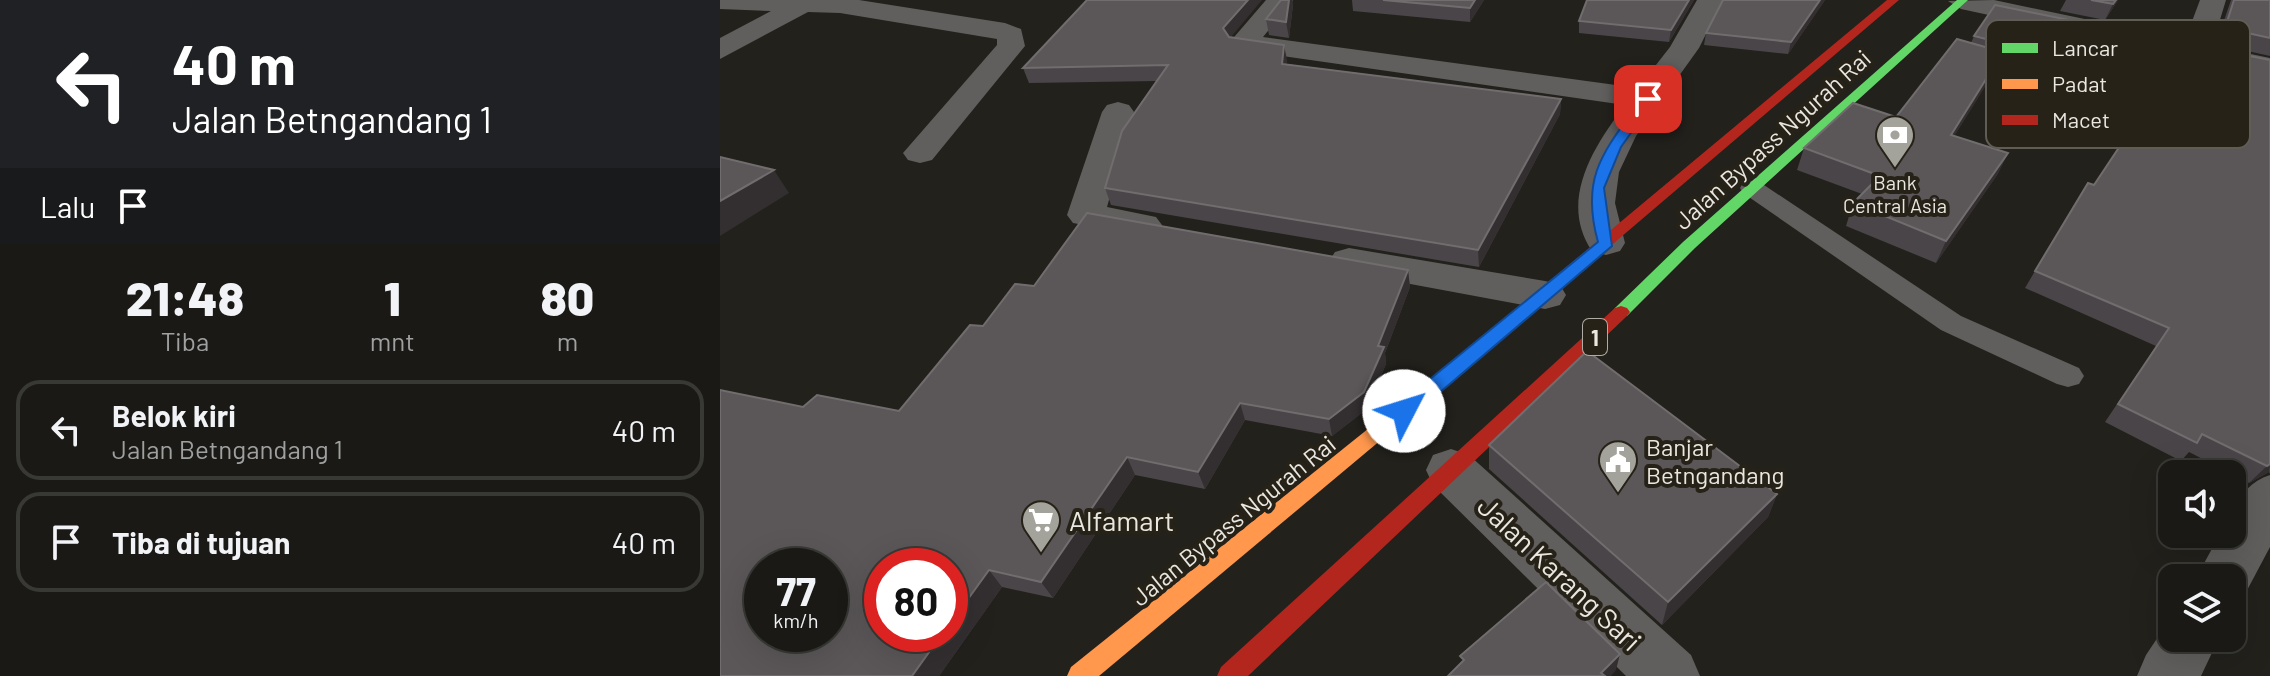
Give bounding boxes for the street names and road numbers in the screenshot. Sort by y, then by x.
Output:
street label: Jalan Bypass Ngurah Rai [1668,43,1876,235]
road number: 1 [1583,319,1607,355]
street label: Jalan Bypass Ngurah Rai [1125,429,1341,611]
street label: Jalan Karang Sari [1471,488,1649,658]

